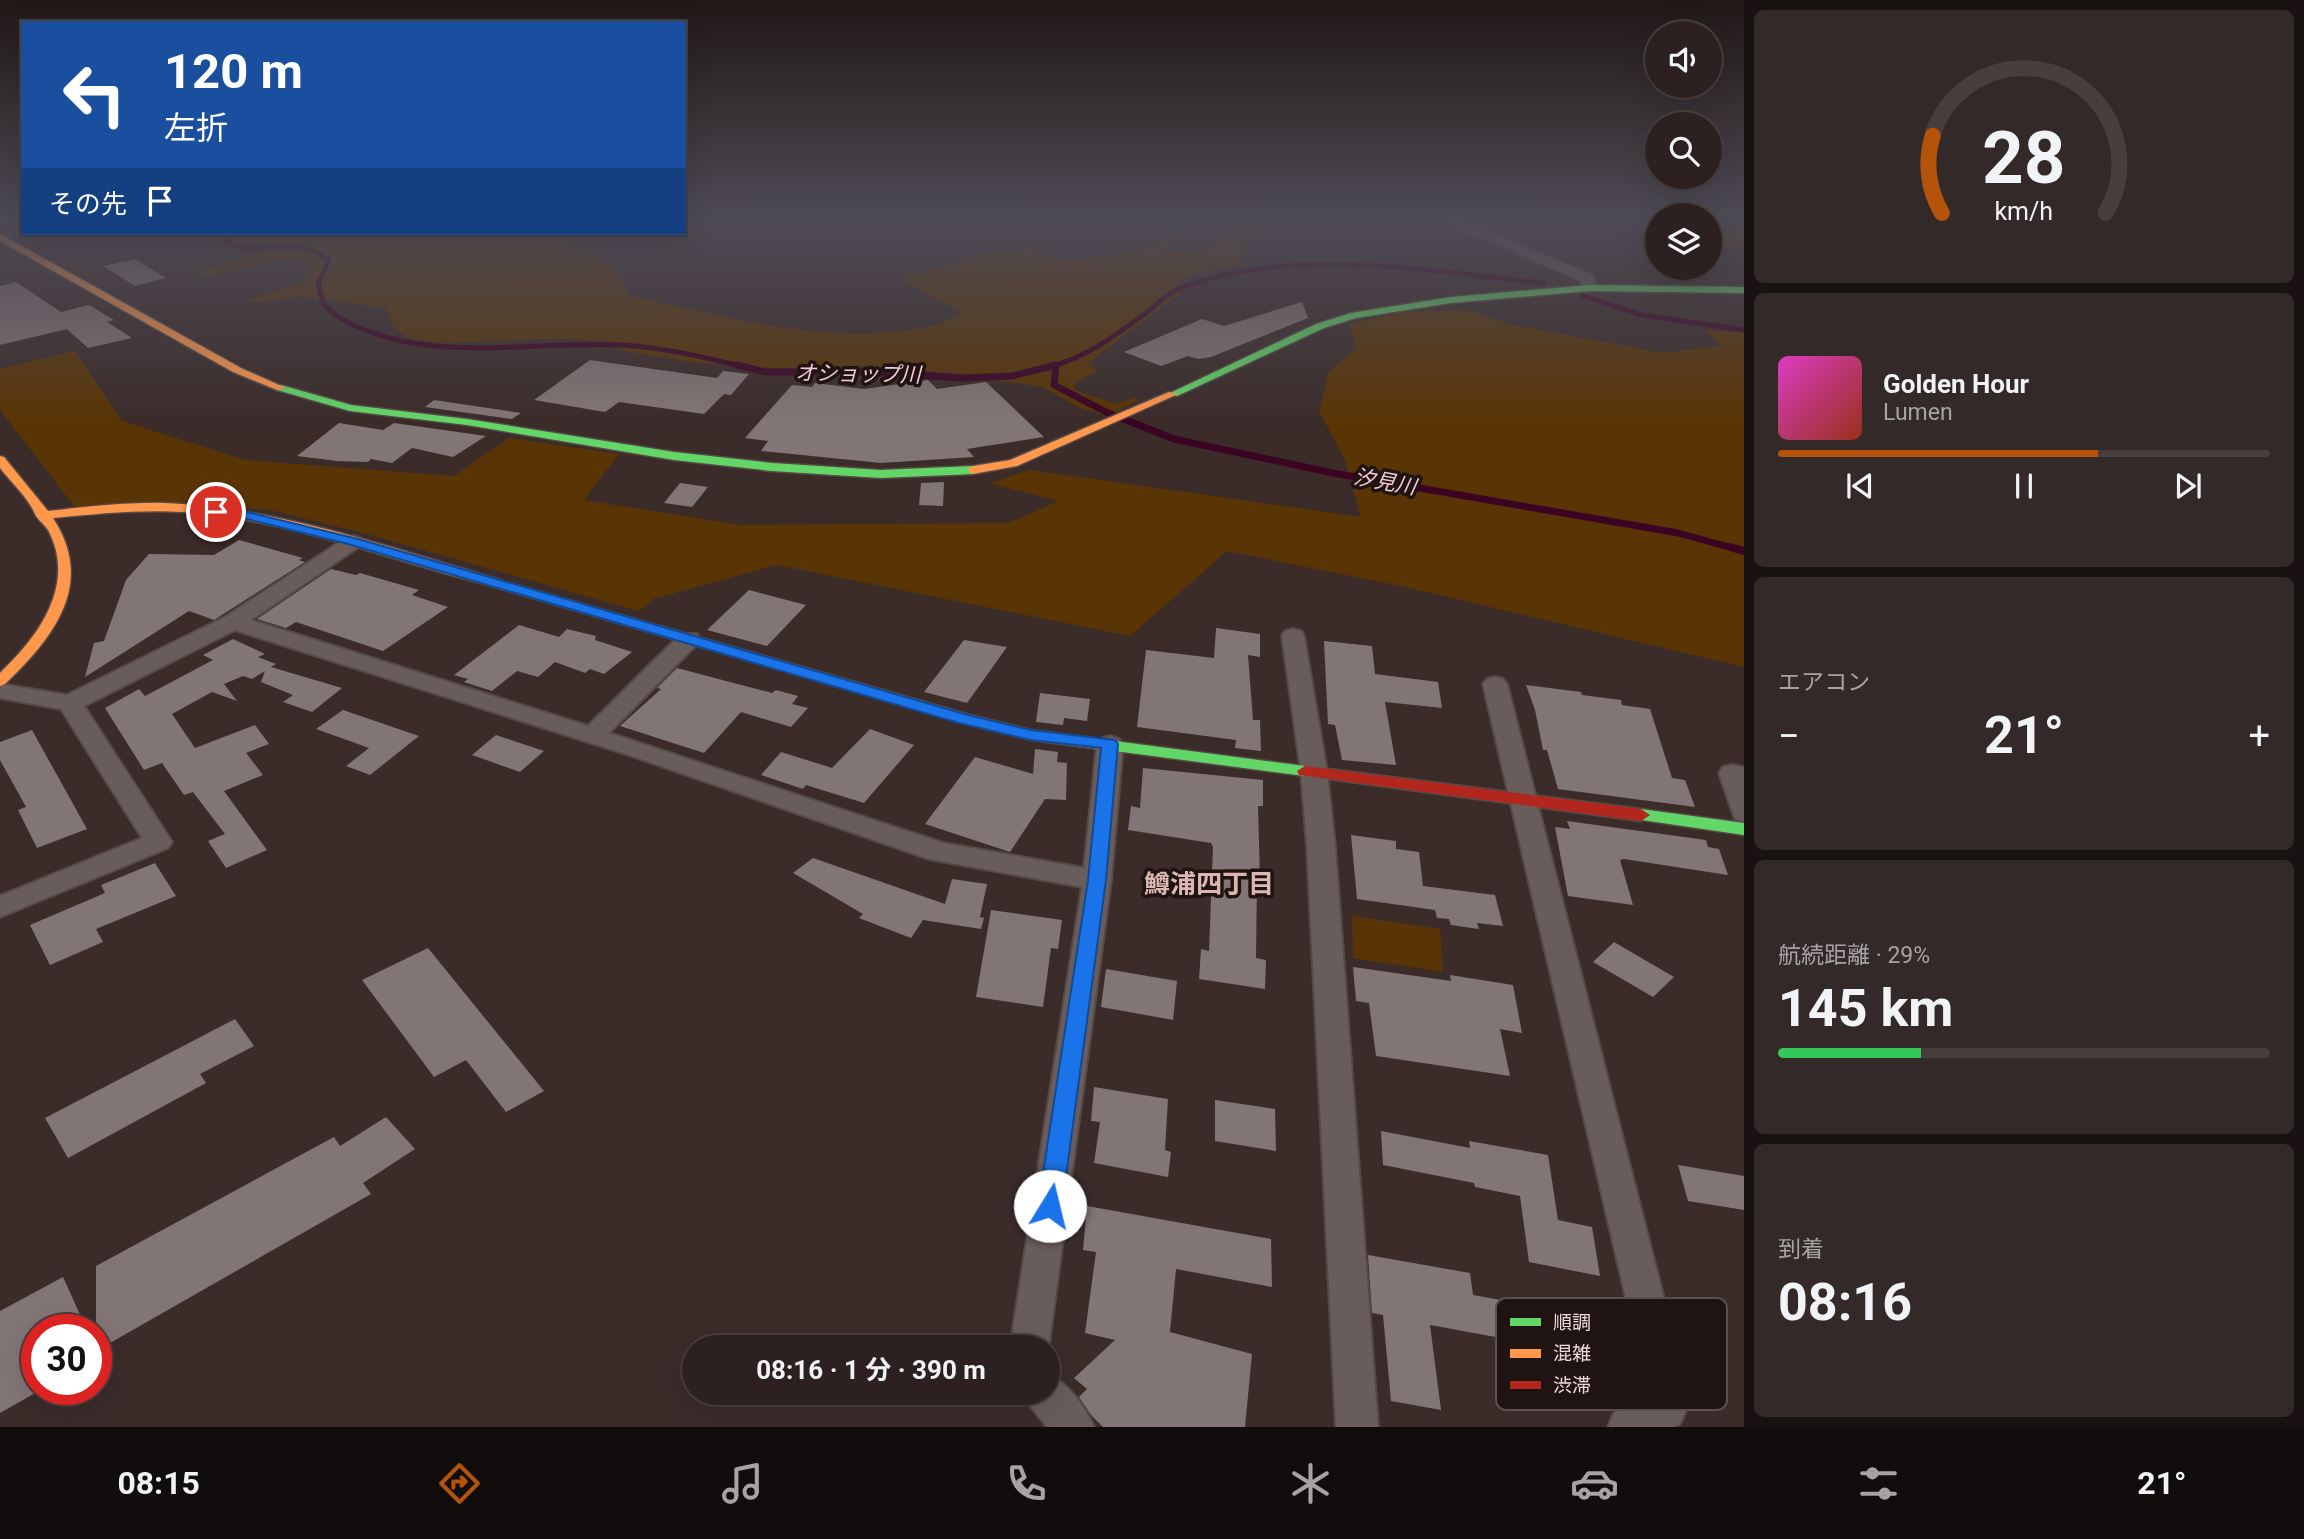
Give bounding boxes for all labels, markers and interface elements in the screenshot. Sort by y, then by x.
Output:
map controls [1645,21,1722,280]
button: sound [1645,21,1722,98]
text: 120 m [164,43,303,100]
icon: left [49,49,140,140]
text: 左折 [164,109,228,147]
button: search [1645,112,1722,189]
text: 28 [1982,115,2066,201]
icon: arrive [141,182,179,220]
text: その先 [49,189,127,219]
text: km/h [1995,197,2053,226]
button: layers [1645,203,1722,280]
water label: オショップ川 [795,361,923,387]
text: Golden Hour [1883,369,2029,399]
text: Lumen [1883,399,1953,426]
water label: 汐見川 [1352,465,1420,500]
icon: previous [1841,467,1879,505]
icon: pause [2005,467,2043,505]
icon: next [2169,467,2207,505]
pin [186,482,246,542]
icon: arrive [197,493,235,531]
text: エアコン [1778,669,1870,696]
text: 21° [1984,705,2064,766]
text: − [1778,714,1800,758]
text: + [2248,714,2270,758]
district label: 鱒浦四丁目 [1144,869,1274,899]
text: 航続距離 · 29% [1778,942,1930,969]
text: 145 km [1778,978,1953,1039]
position arrow [1013,1169,1087,1243]
text: 到着 [1778,1236,1824,1263]
text: 08:16 [1778,1272,1912,1333]
legend [1496,1298,1727,1410]
text: 順調 [1553,1311,1591,1334]
speed limit sign: 30 [21,1314,112,1405]
text: 混雑 [1553,1342,1591,1365]
text: 08:16 · 1 分 · 390 m [756,1355,986,1385]
text: 渋滞 [1553,1374,1591,1397]
icon: directions [435,1459,484,1508]
icon: music [718,1459,767,1508]
icon: phone [1002,1459,1051,1508]
icon: climate [1286,1459,1335,1508]
icon: car [1570,1459,1619,1508]
icon: filters [1854,1459,1903,1508]
text: 08:15 [117,1464,200,1502]
text: 21° [2137,1464,2187,1502]

